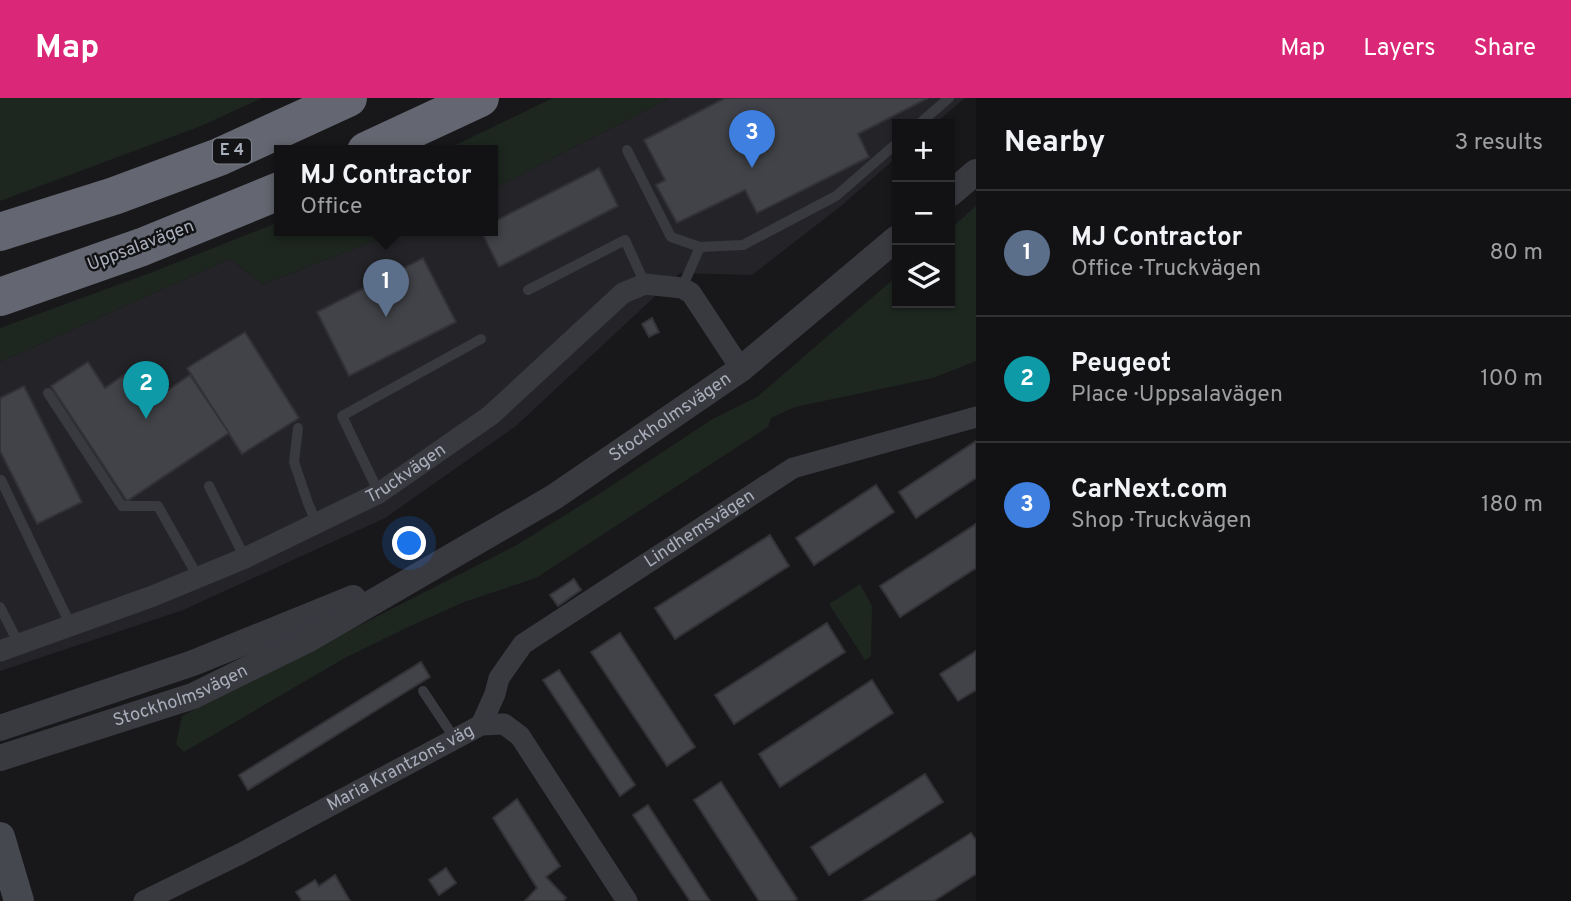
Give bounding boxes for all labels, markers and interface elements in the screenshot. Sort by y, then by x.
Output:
text: Map [35,28,99,70]
text: Map [1280,34,1325,64]
text: Layers [1363,34,1435,64]
text: Share [1473,34,1536,64]
pin: 3 [729,110,775,168]
map controls [892,119,955,308]
button: + [892,119,955,182]
text: Nearby [1004,125,1105,162]
text: 3 results [1454,129,1543,158]
road number: E 4 [213,138,251,164]
popup [274,145,498,236]
text: MJ Contractor [300,160,472,193]
button: − [892,182,955,245]
text: Office [300,193,363,222]
street label: Uppsalavägen [84,215,198,277]
text: MJ Contractor [1071,222,1242,255]
text: 1 [1022,239,1032,268]
text: 80 m [1490,239,1543,268]
button: layers [892,245,955,308]
text: Office · Truckvägen [1071,255,1261,284]
pin: 1 [363,259,409,317]
text: Peugeot [1071,348,1171,381]
pin: 2 [123,361,169,419]
text: 2 [1020,365,1034,394]
text: 100 m [1480,365,1543,394]
street label: Stockholmsvägen [605,368,736,467]
text: Place · Uppsalavägen [1071,381,1283,410]
street label: Truckvägen [362,438,451,509]
text: CarNext.com [1071,474,1228,507]
street label: Lindhemsvägen [640,484,759,573]
text: 3 [1020,491,1034,520]
text: 180 m [1481,491,1543,520]
text: Shop · Truckvägen [1071,507,1252,536]
your location [392,526,426,560]
street label: Stockholmsvägen [110,659,252,732]
street label: Maria Krantzons väg [323,719,478,817]

